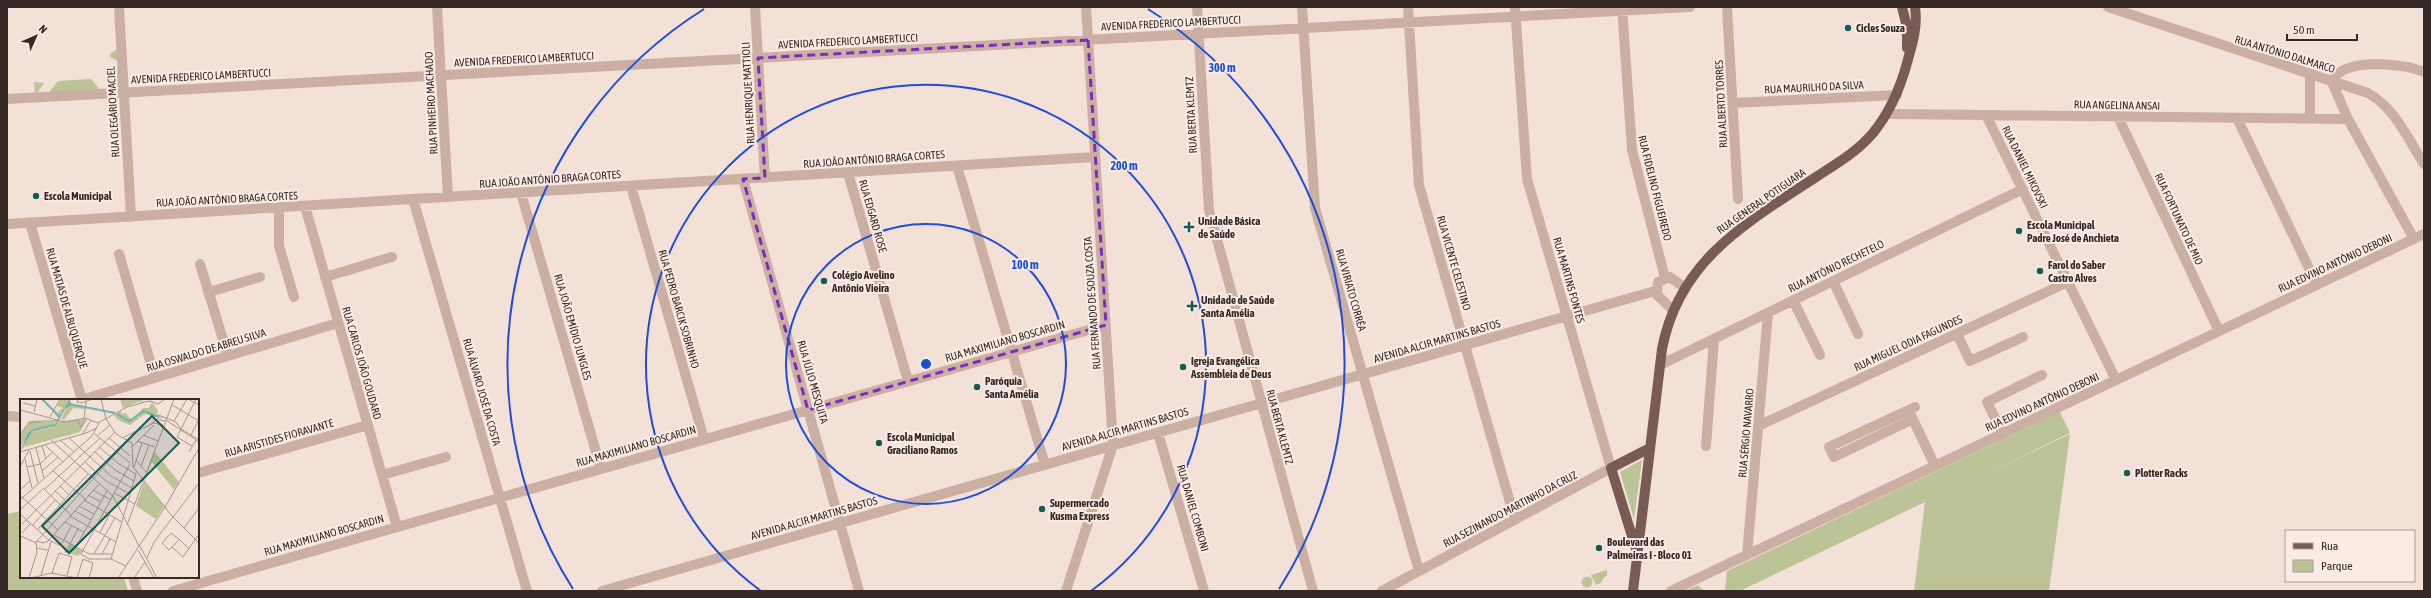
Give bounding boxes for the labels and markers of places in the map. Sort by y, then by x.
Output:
place label: Cicles Souza [1856,22,1905,34]
marker: Cicles Souza [1843,23,1853,33]
place label: Escola Municipal [44,190,113,202]
marker: Escola Municipal [31,191,41,201]
place label: Unidade Básica de Saúde [1198,215,1260,240]
place label: Escola Municipal Padre José de Anchieta [2027,219,2119,244]
marker: Unidade Básica de Saúde [1183,221,1195,233]
marker: Escola Municipal Padre José de Anchieta [2014,226,2024,236]
place label: Farol do Saber Castro Alves [2048,259,2106,284]
marker: Farol do Saber Castro Alves [2035,266,2045,276]
place label: Colégio Avelino Antônio Vieira [831,269,895,294]
marker: Colégio Avelino Antônio Vieira [819,276,829,286]
place label: Unidade de Saúde Santa Amélia [1201,294,1274,319]
marker: Unidade de Saúde Santa Amélia [1186,300,1198,312]
place label: Igreja Evangélica Assembleia de Deus [1190,355,1271,380]
centre of rings [919,357,933,371]
marker: Igreja Evangélica Assembleia de Deus [1178,362,1188,372]
place label: Paróquia Santa Amélia [985,375,1039,400]
marker: Paróquia Santa Amélia [972,382,982,392]
place label: Escola Municipal Graciliano Ramos [887,431,958,456]
marker: Escola Municipal Graciliano Ramos [874,438,884,448]
place label: Plotter Racks [2135,467,2188,479]
marker: Plotter Racks [2122,468,2132,478]
place label: Supermercado Kusma Express [1050,497,1109,522]
marker: Supermercado Kusma Express [1037,504,1047,514]
place label: Boulevard das Palmeiras I - Bloco 01 [1607,536,1692,561]
marker: Boulevard das Palmeiras I - Bloco 01 [1594,543,1604,553]

